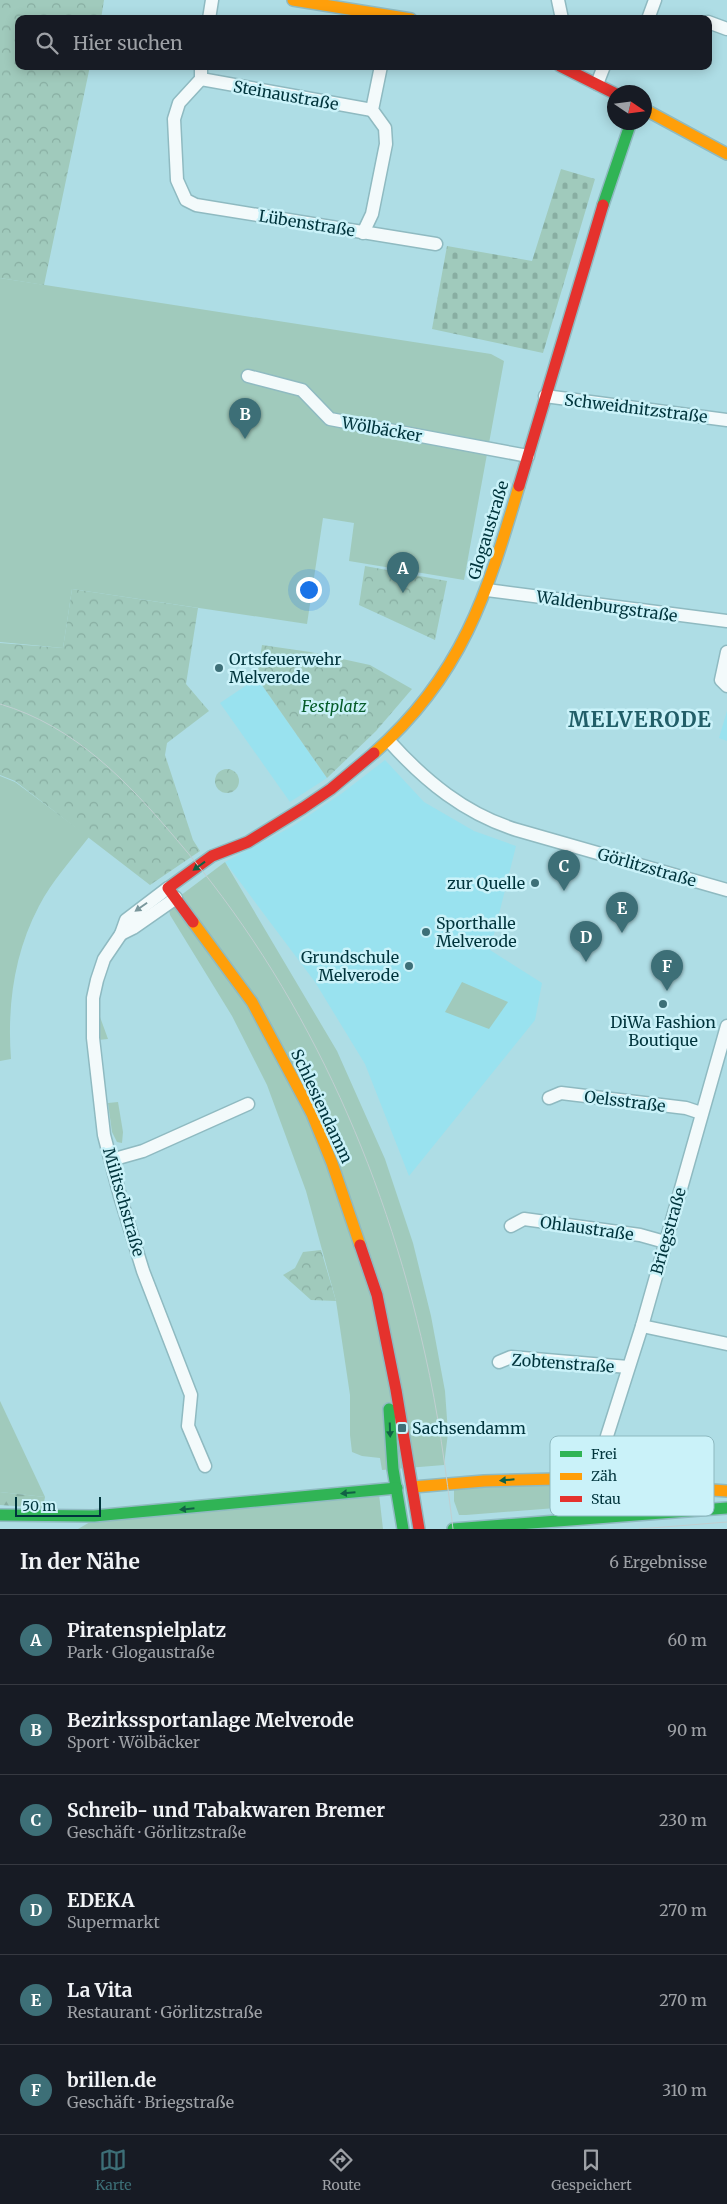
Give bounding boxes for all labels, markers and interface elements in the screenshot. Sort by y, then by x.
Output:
search box [15,15,712,70]
icon: search [33,29,61,57]
text: Hier suchen [73,31,183,55]
street label: Steinaustraße [232,76,340,114]
north arrow [607,85,652,130]
street label: Lübenstraße [257,206,357,240]
street label: Schweidnitzstraße [563,389,709,427]
pin: B [229,398,261,439]
street label: Wölbäcker [339,412,424,446]
street label: Glogaustraße [463,478,513,582]
pin: A [387,552,419,593]
your location [296,577,322,603]
street label: Waldenburgstraße [534,586,679,626]
place label: Ortsfeuerwehr Melverode [229,649,341,687]
marker: Ortsfeuerwehr Melverode [213,662,225,674]
park label: Festplatz [300,696,367,716]
district label: MELVERODE [568,706,712,733]
street label: Görlitzstraße [595,843,699,891]
pin: C [548,850,580,891]
one-way arrow [192,861,205,871]
place label: zur Quelle [447,873,525,893]
marker: zur Quelle [529,877,541,889]
pin: E [606,892,638,933]
one-way arrow [134,902,147,912]
place label: Sporthalle Melverode [436,913,517,951]
pin: D [570,921,602,962]
marker: Sporthalle Melverode [420,926,432,938]
place label: Grundschule Melverode [301,947,399,985]
pin: F [651,950,683,991]
marker: Grundschule Melverode [403,960,415,972]
marker: DiWa Fashion Boutique [657,998,669,1010]
place label: DiWa Fashion Boutique [610,1012,716,1050]
street label: Schlesiendamm [287,1046,357,1166]
street label: Oelsstraße [583,1086,667,1116]
street label: Militschstraße [99,1145,149,1259]
street label: Briegstraße [646,1185,690,1277]
street label: Ohlaustraße [539,1212,635,1244]
street label: Zobtenstraße [511,1349,615,1377]
place label: Sachsendamm [412,1418,526,1438]
one-way arrow [386,1422,394,1438]
marker: Sachsendamm [396,1422,408,1434]
legend [550,1436,714,1516]
text: Frei [591,1445,617,1463]
text: Zäh [591,1467,617,1485]
one-way arrow [498,1476,514,1484]
one-way arrow [340,1489,356,1497]
text: Stau [591,1490,621,1508]
scale bar [15,1494,101,1517]
text: 50 m [22,1497,56,1515]
one-way arrow [178,1505,194,1513]
text: In der Nähe [20,1548,140,1575]
text: 6 Ergebnisse [609,1552,707,1572]
text: Piratenspielplatz [67,1618,226,1642]
text: A [30,1630,42,1650]
text: 60 m [667,1630,707,1650]
text: Park · Glogaustraße [67,1642,215,1662]
text: Bezirkssportanlage Melverode [67,1708,354,1732]
text: B [30,1720,42,1740]
text: 90 m [667,1720,707,1740]
text: Sport · Wölbäcker [67,1732,200,1752]
text: Schreib- und Tabakwaren Bremer [67,1798,385,1822]
text: C [31,1810,41,1830]
text: 230 m [659,1810,707,1830]
text: Geschäft · Görlitzstraße [67,1822,246,1842]
text: EDEKA [67,1888,134,1912]
text: D [30,1900,42,1920]
text: 270 m [659,1900,707,1920]
text: Supermarkt [67,1912,160,1932]
text: La Vita [67,1978,132,2002]
text: E [31,1990,41,2010]
text: 270 m [659,1990,707,2010]
text: Restaurant · Görlitzstraße [67,2002,262,2022]
text: brillen.de [67,2068,156,2092]
text: F [31,2080,41,2100]
text: 310 m [662,2080,707,2100]
text: Geschäft · Briegstraße [67,2092,234,2112]
tab: Karte [95,2146,132,2194]
tab: Route [322,2146,361,2194]
tab: Gespeichert [551,2146,632,2194]

